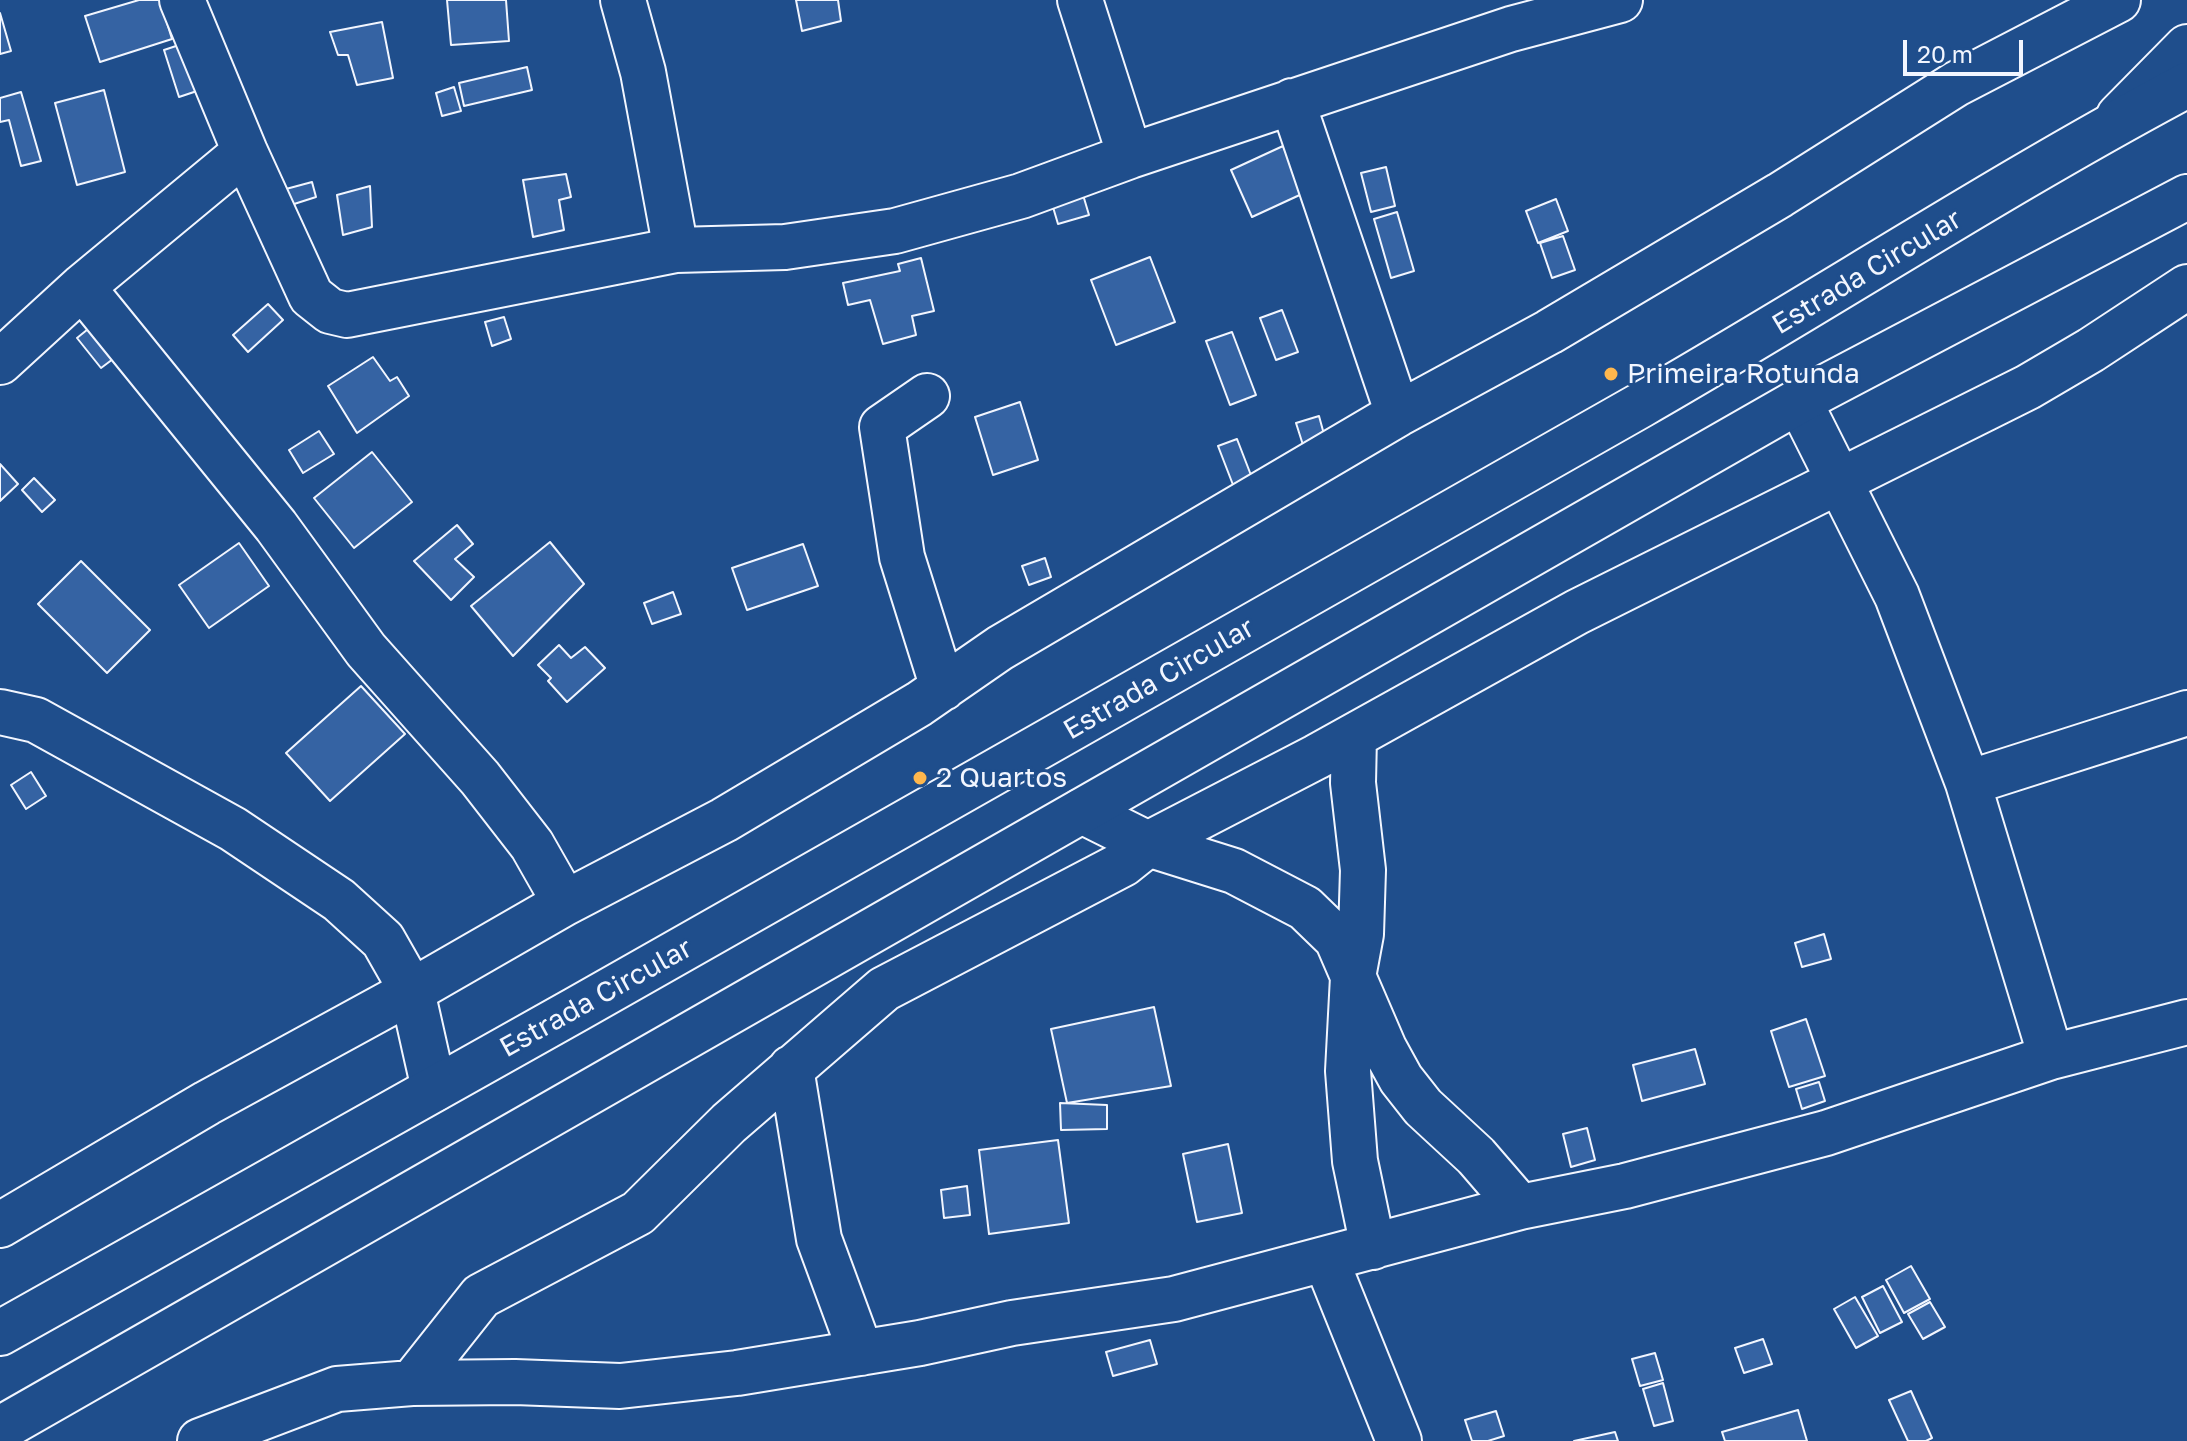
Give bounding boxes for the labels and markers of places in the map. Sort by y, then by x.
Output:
place label: Primeira Rotunda [1627,357,1860,391]
marker: Primeira Rotunda [1602,365,1620,383]
place label: 2 Quartos [936,761,1067,795]
marker: 2 Quartos [911,769,929,787]

